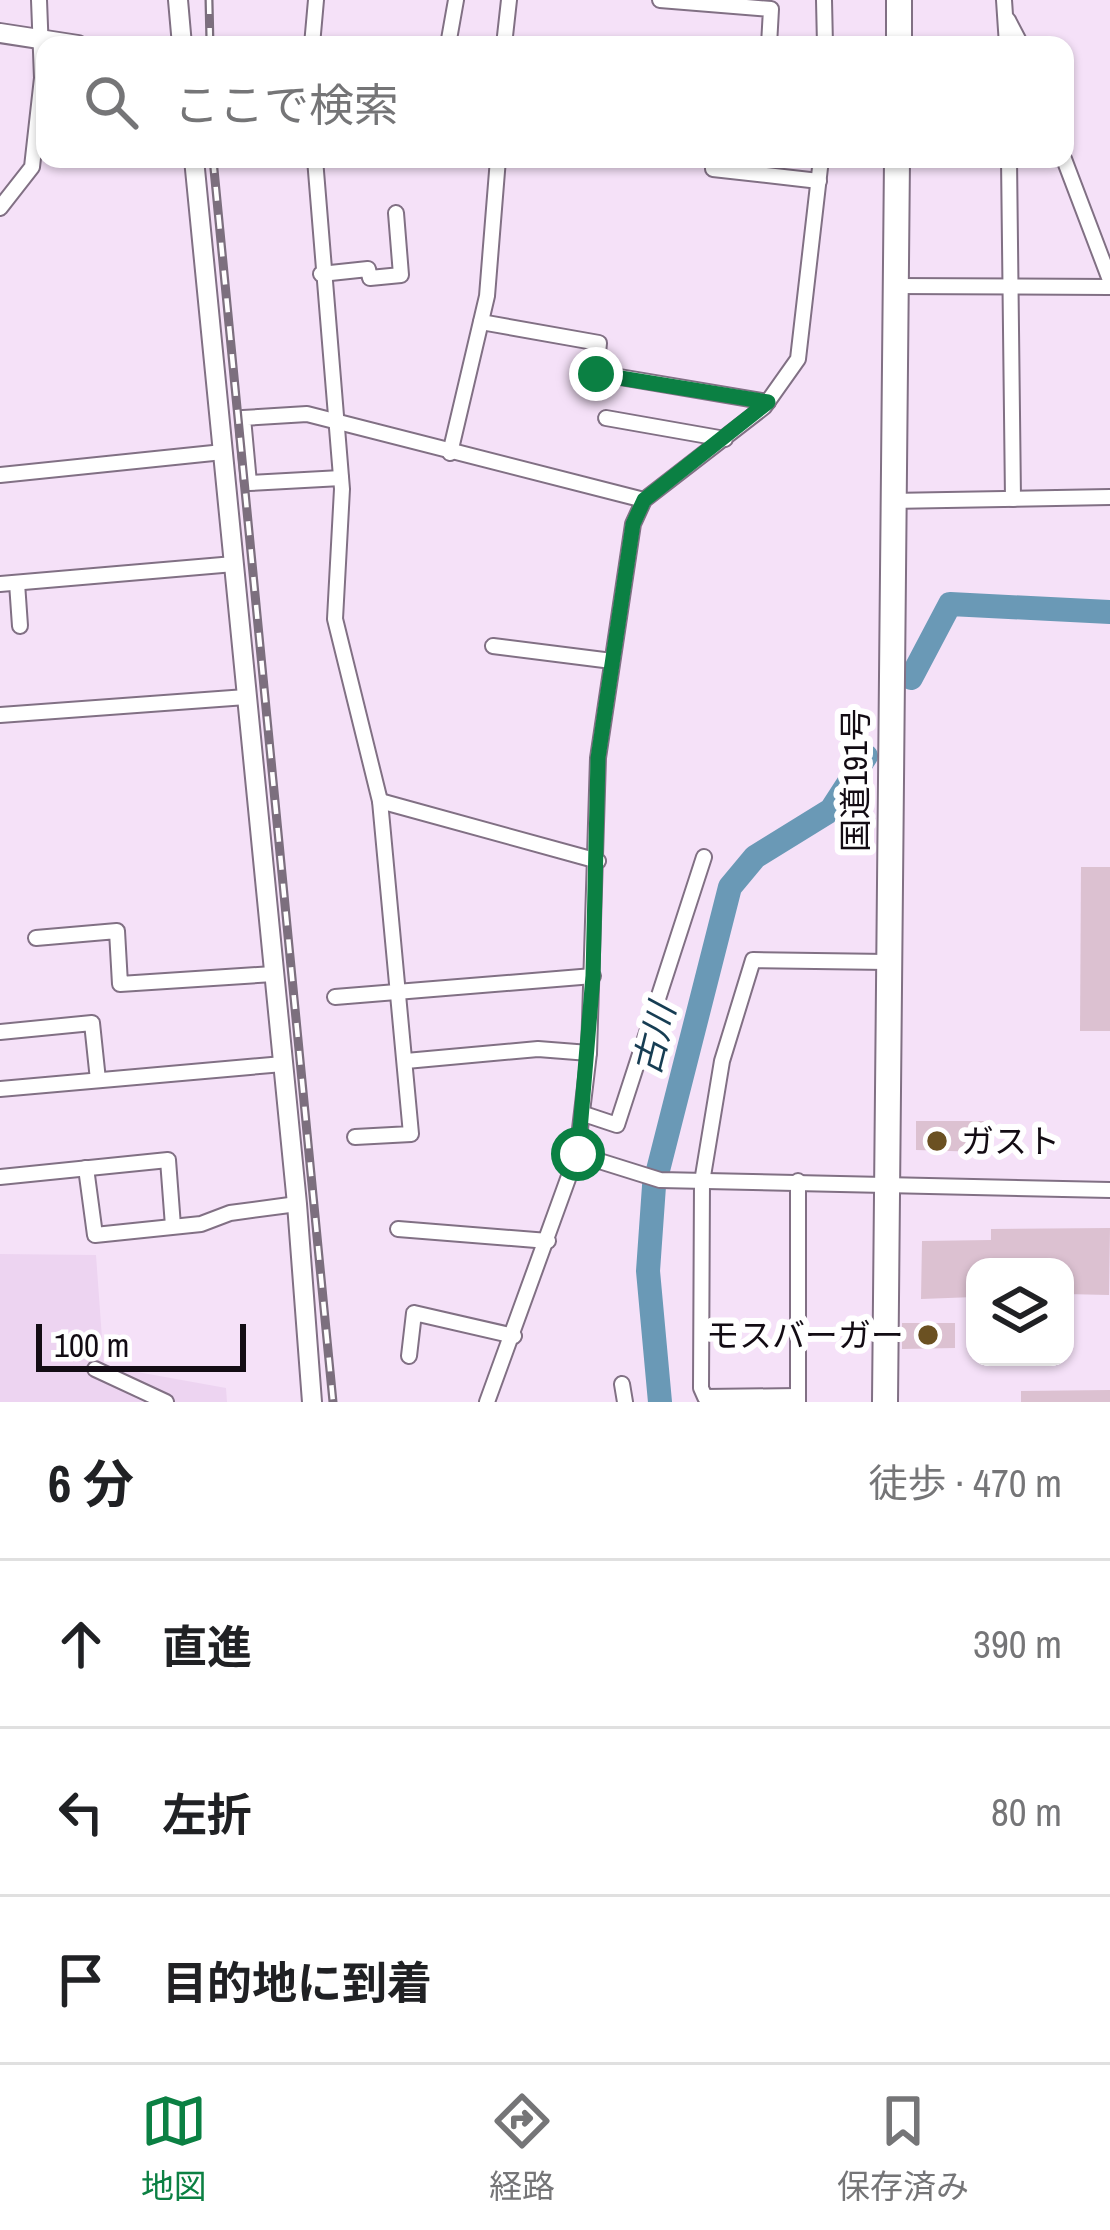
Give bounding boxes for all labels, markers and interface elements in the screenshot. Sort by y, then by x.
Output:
search box [36,36,1074,168]
icon: search [78,69,144,135]
text: ここで検索 [174,74,399,135]
route end [569,347,623,401]
street label: 国道191号 [833,708,877,852]
water label: 古川 [622,994,687,1080]
place label: ガスト [961,1119,1060,1163]
route start [551,1127,605,1181]
marker: ガスト [924,1128,950,1154]
map controls [966,1258,1074,1366]
button: layers [966,1258,1074,1366]
place label: モスバーガー [706,1313,904,1357]
scale bar [36,1318,246,1371]
marker: モスバーガー [915,1322,941,1348]
text: 100 m [54,1323,129,1367]
text: 6 分 [48,1449,134,1518]
text: 徒歩 · 470 m [868,1457,1062,1509]
icon: ahead [48,1611,114,1677]
text: 直進 [162,1616,252,1677]
text: 390 m [973,1618,1062,1670]
icon: left [48,1779,114,1845]
text: 左折 [162,1784,252,1845]
text: 80 m [991,1786,1062,1838]
icon: arrive [48,1947,114,2013]
text: 目的地に到着 [162,1952,432,2013]
tab: 地図 [141,2088,207,2208]
tab: 経路 [489,2088,555,2208]
tab: 保存済み [837,2088,969,2208]

